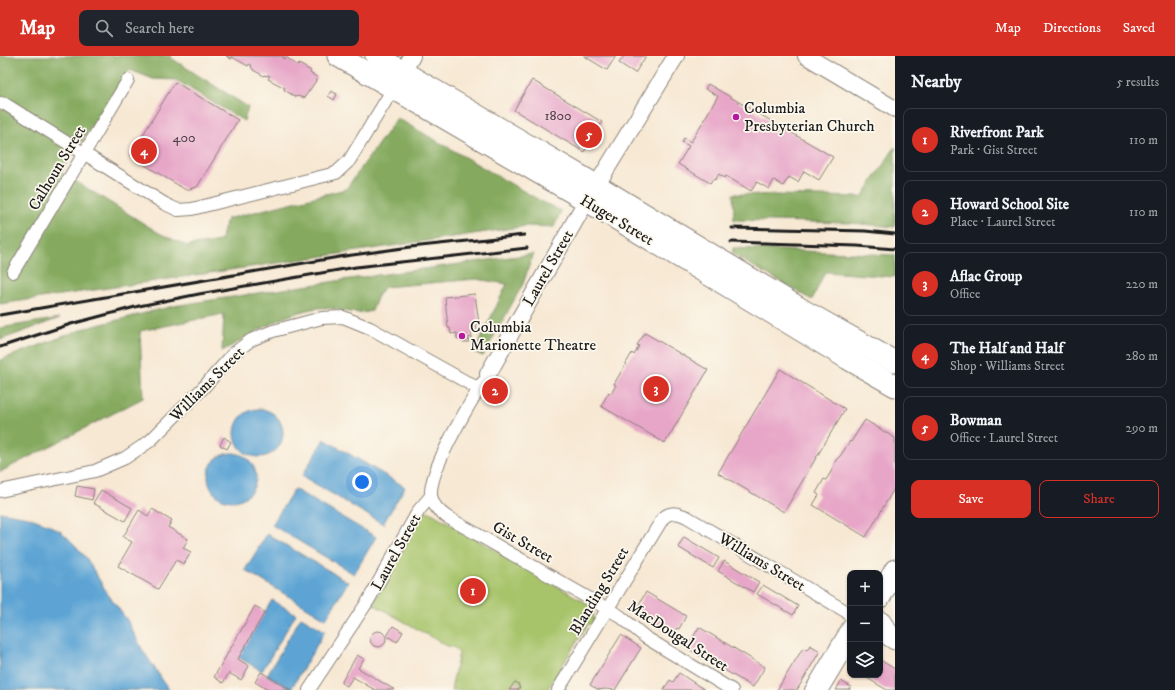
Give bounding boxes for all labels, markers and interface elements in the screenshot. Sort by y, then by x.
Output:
search box [79,10,359,46]
text: Map [20,17,55,40]
icon: search [93,17,115,39]
text: Search here [125,19,194,38]
text: Map [995,19,1021,37]
text: Directions [1043,19,1101,37]
text: Saved [1123,19,1155,37]
text: Nearby [911,71,961,93]
text: 5 results [1117,74,1159,90]
place label: Columbia Presbyterian Church [744,98,875,136]
house number: 1800 [544,107,572,125]
marker: Columbia Presbyterian Church [731,112,741,122]
pin: 5 [576,120,602,150]
street label: Calhoun Street [24,122,90,214]
text: Riverfront Park [950,123,1044,142]
house number: 400 [172,129,196,147]
text: 1 [923,132,927,148]
text: 110 m [1129,132,1158,148]
pin: 4 [131,136,157,166]
text: Park · Gist Street [950,142,1037,158]
street label: Huger Street [576,190,658,250]
text: Howard School Site [950,195,1069,214]
text: 2 [922,204,928,220]
text: 110 m [1129,204,1158,220]
text: Place · Laurel Street [950,214,1055,230]
street label: Laurel Street [518,226,578,310]
text: Aflac Group [950,267,1022,286]
text: 3 [923,276,927,292]
text: 220 m [1126,276,1158,292]
text: Office [950,286,980,302]
place label: Columbia Marionette Theatre [470,317,596,355]
marker: Columbia Marionette Theatre [457,331,467,341]
text: The Half and Half [950,339,1063,358]
street label: Williams Street [165,342,249,426]
text: 4 [921,348,929,364]
text: 280 m [1126,348,1158,364]
text: Shop · Williams Street [950,358,1065,374]
pin: 3 [643,374,669,404]
pin: 2 [482,376,508,406]
text: Bowman [950,411,1002,430]
text: 5 [922,420,928,436]
text: 290 m [1126,420,1158,436]
text: Office · Laurel Street [950,430,1058,446]
your location [352,472,372,492]
button: Save [911,480,1031,518]
button: Share [1039,480,1159,518]
street label: Laurel Street [367,510,425,594]
street label: Gist Street [489,517,557,567]
street label: Williams Street [714,528,809,596]
street label: Blanding Street [565,543,633,639]
map controls [847,570,883,678]
button: + [847,570,883,606]
pin: 1 [460,576,486,606]
street label: MacDougal Street [624,596,732,676]
button: − [847,606,883,642]
button: layers [847,642,883,678]

